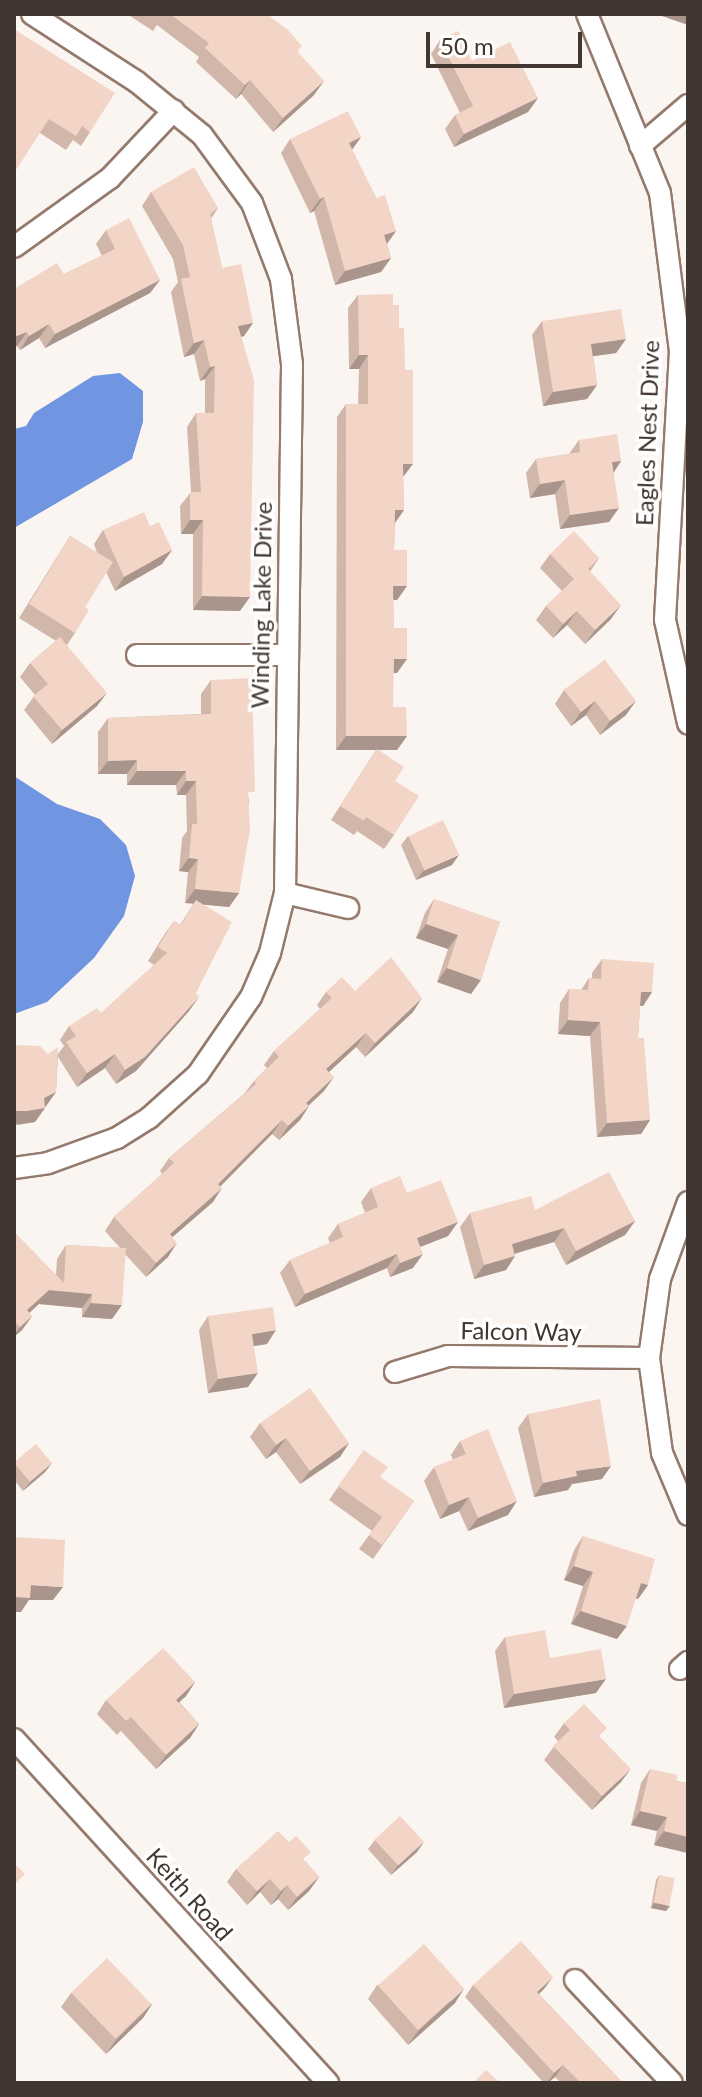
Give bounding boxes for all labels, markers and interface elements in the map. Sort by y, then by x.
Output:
scale bar [430,16,586,66]
text: 50 m [440,31,494,60]
street label: Eagles Nest Drive [629,340,665,526]
street label: Winding Lake Drive [245,501,277,709]
street label: Falcon Way [460,1316,582,1346]
street label: Keith Road [141,1842,239,1946]

